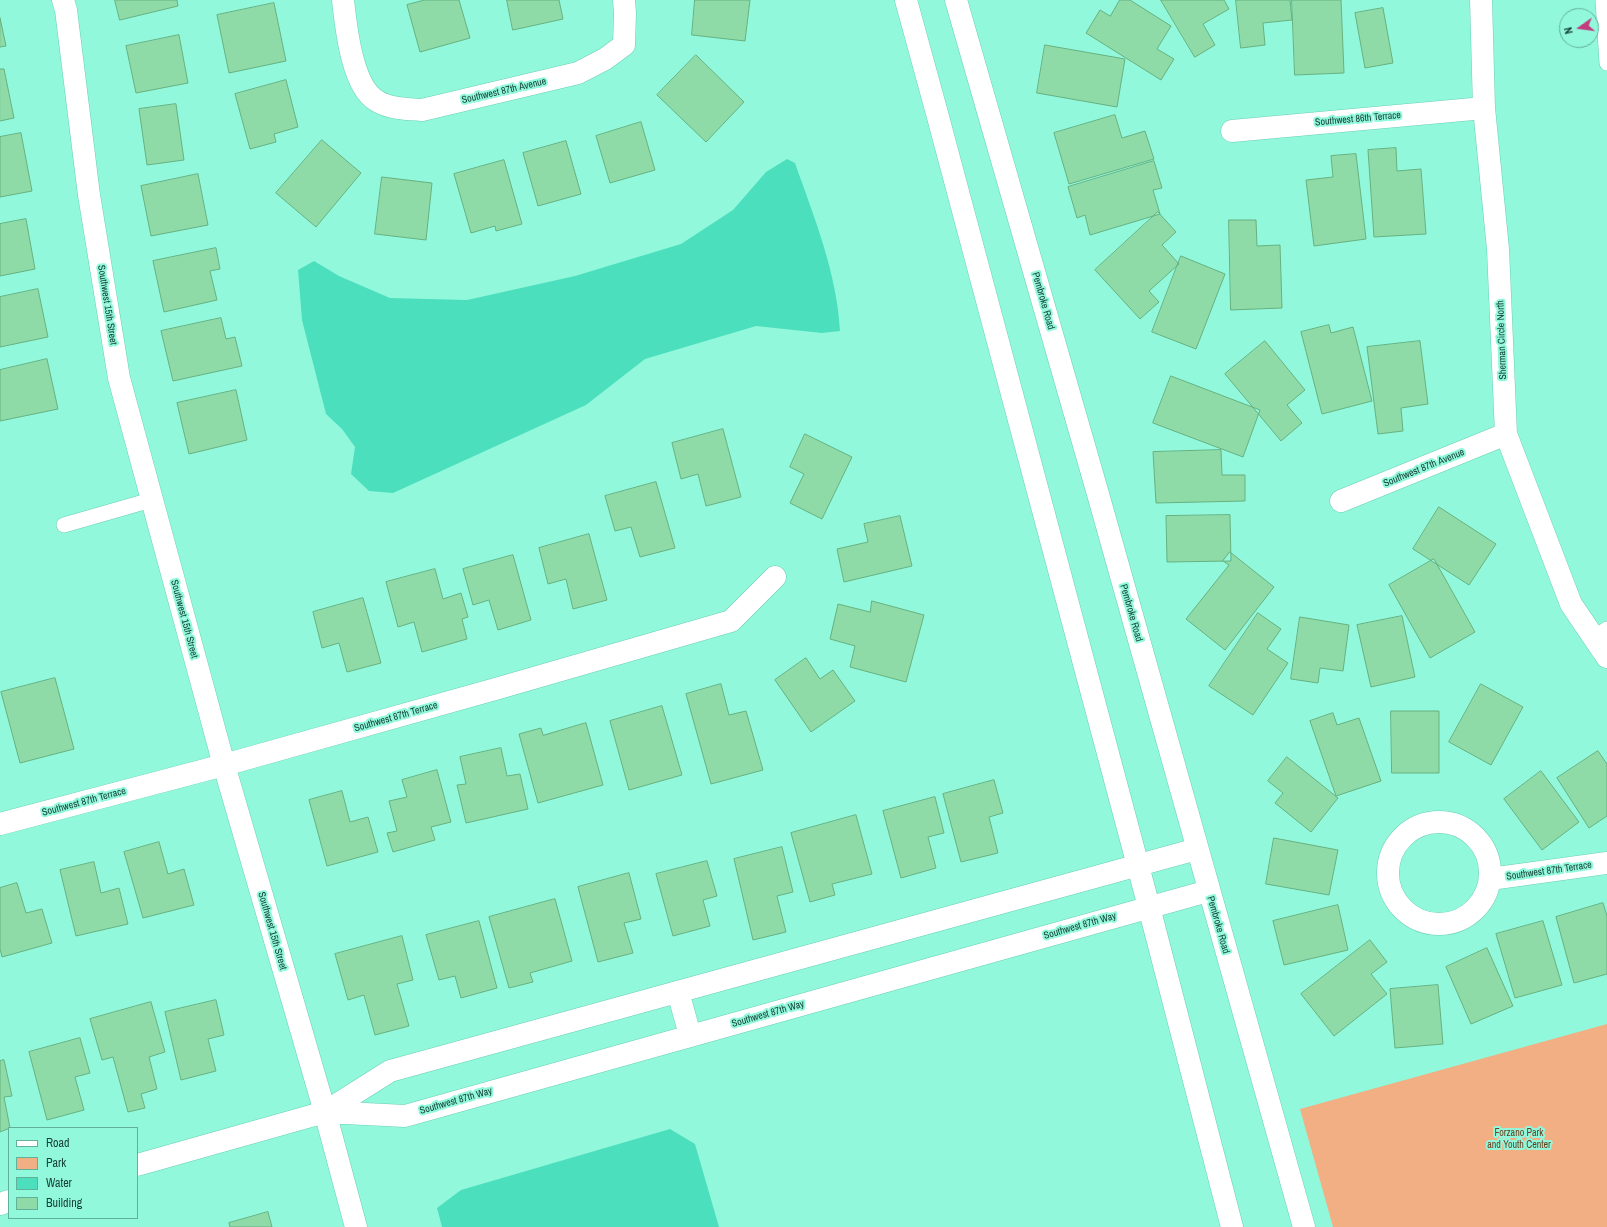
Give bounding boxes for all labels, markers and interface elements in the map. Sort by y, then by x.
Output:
north arrow [1559,8,1599,48]
text: N [1561,26,1576,36]
street label: Southwest 87th Avenue [461,75,547,107]
street label: Southwest 86th Terrace [1315,109,1401,129]
street label: Southwest 15th Street [95,264,119,346]
street label: Pembroke Road [1029,271,1057,331]
street label: Sherman Circle North [1495,300,1509,380]
street label: Southwest 87th Avenue [1382,446,1466,490]
street label: Southwest 15th Street [168,578,200,660]
street label: Pembroke Road [1117,583,1145,643]
street label: Southwest 87th Terrace [353,699,439,735]
street label: Southwest 87th Terrace [41,785,127,819]
street label: Southwest 87th Terrace [1506,859,1592,883]
street label: Southwest 15th Street [255,891,289,971]
street label: Pembroke Road [1204,895,1232,955]
street label: Southwest 87th Way [1042,910,1118,942]
street label: Southwest 87th Way [730,998,806,1030]
street label: Southwest 87th Way [418,1085,494,1117]
legend [8,1127,138,1219]
park label: Forzano Park and Youth Center [1487,1127,1551,1150]
text: Road [46,1135,70,1151]
text: Park [46,1155,66,1171]
text: Water [46,1175,72,1191]
text: Building [46,1195,82,1211]

